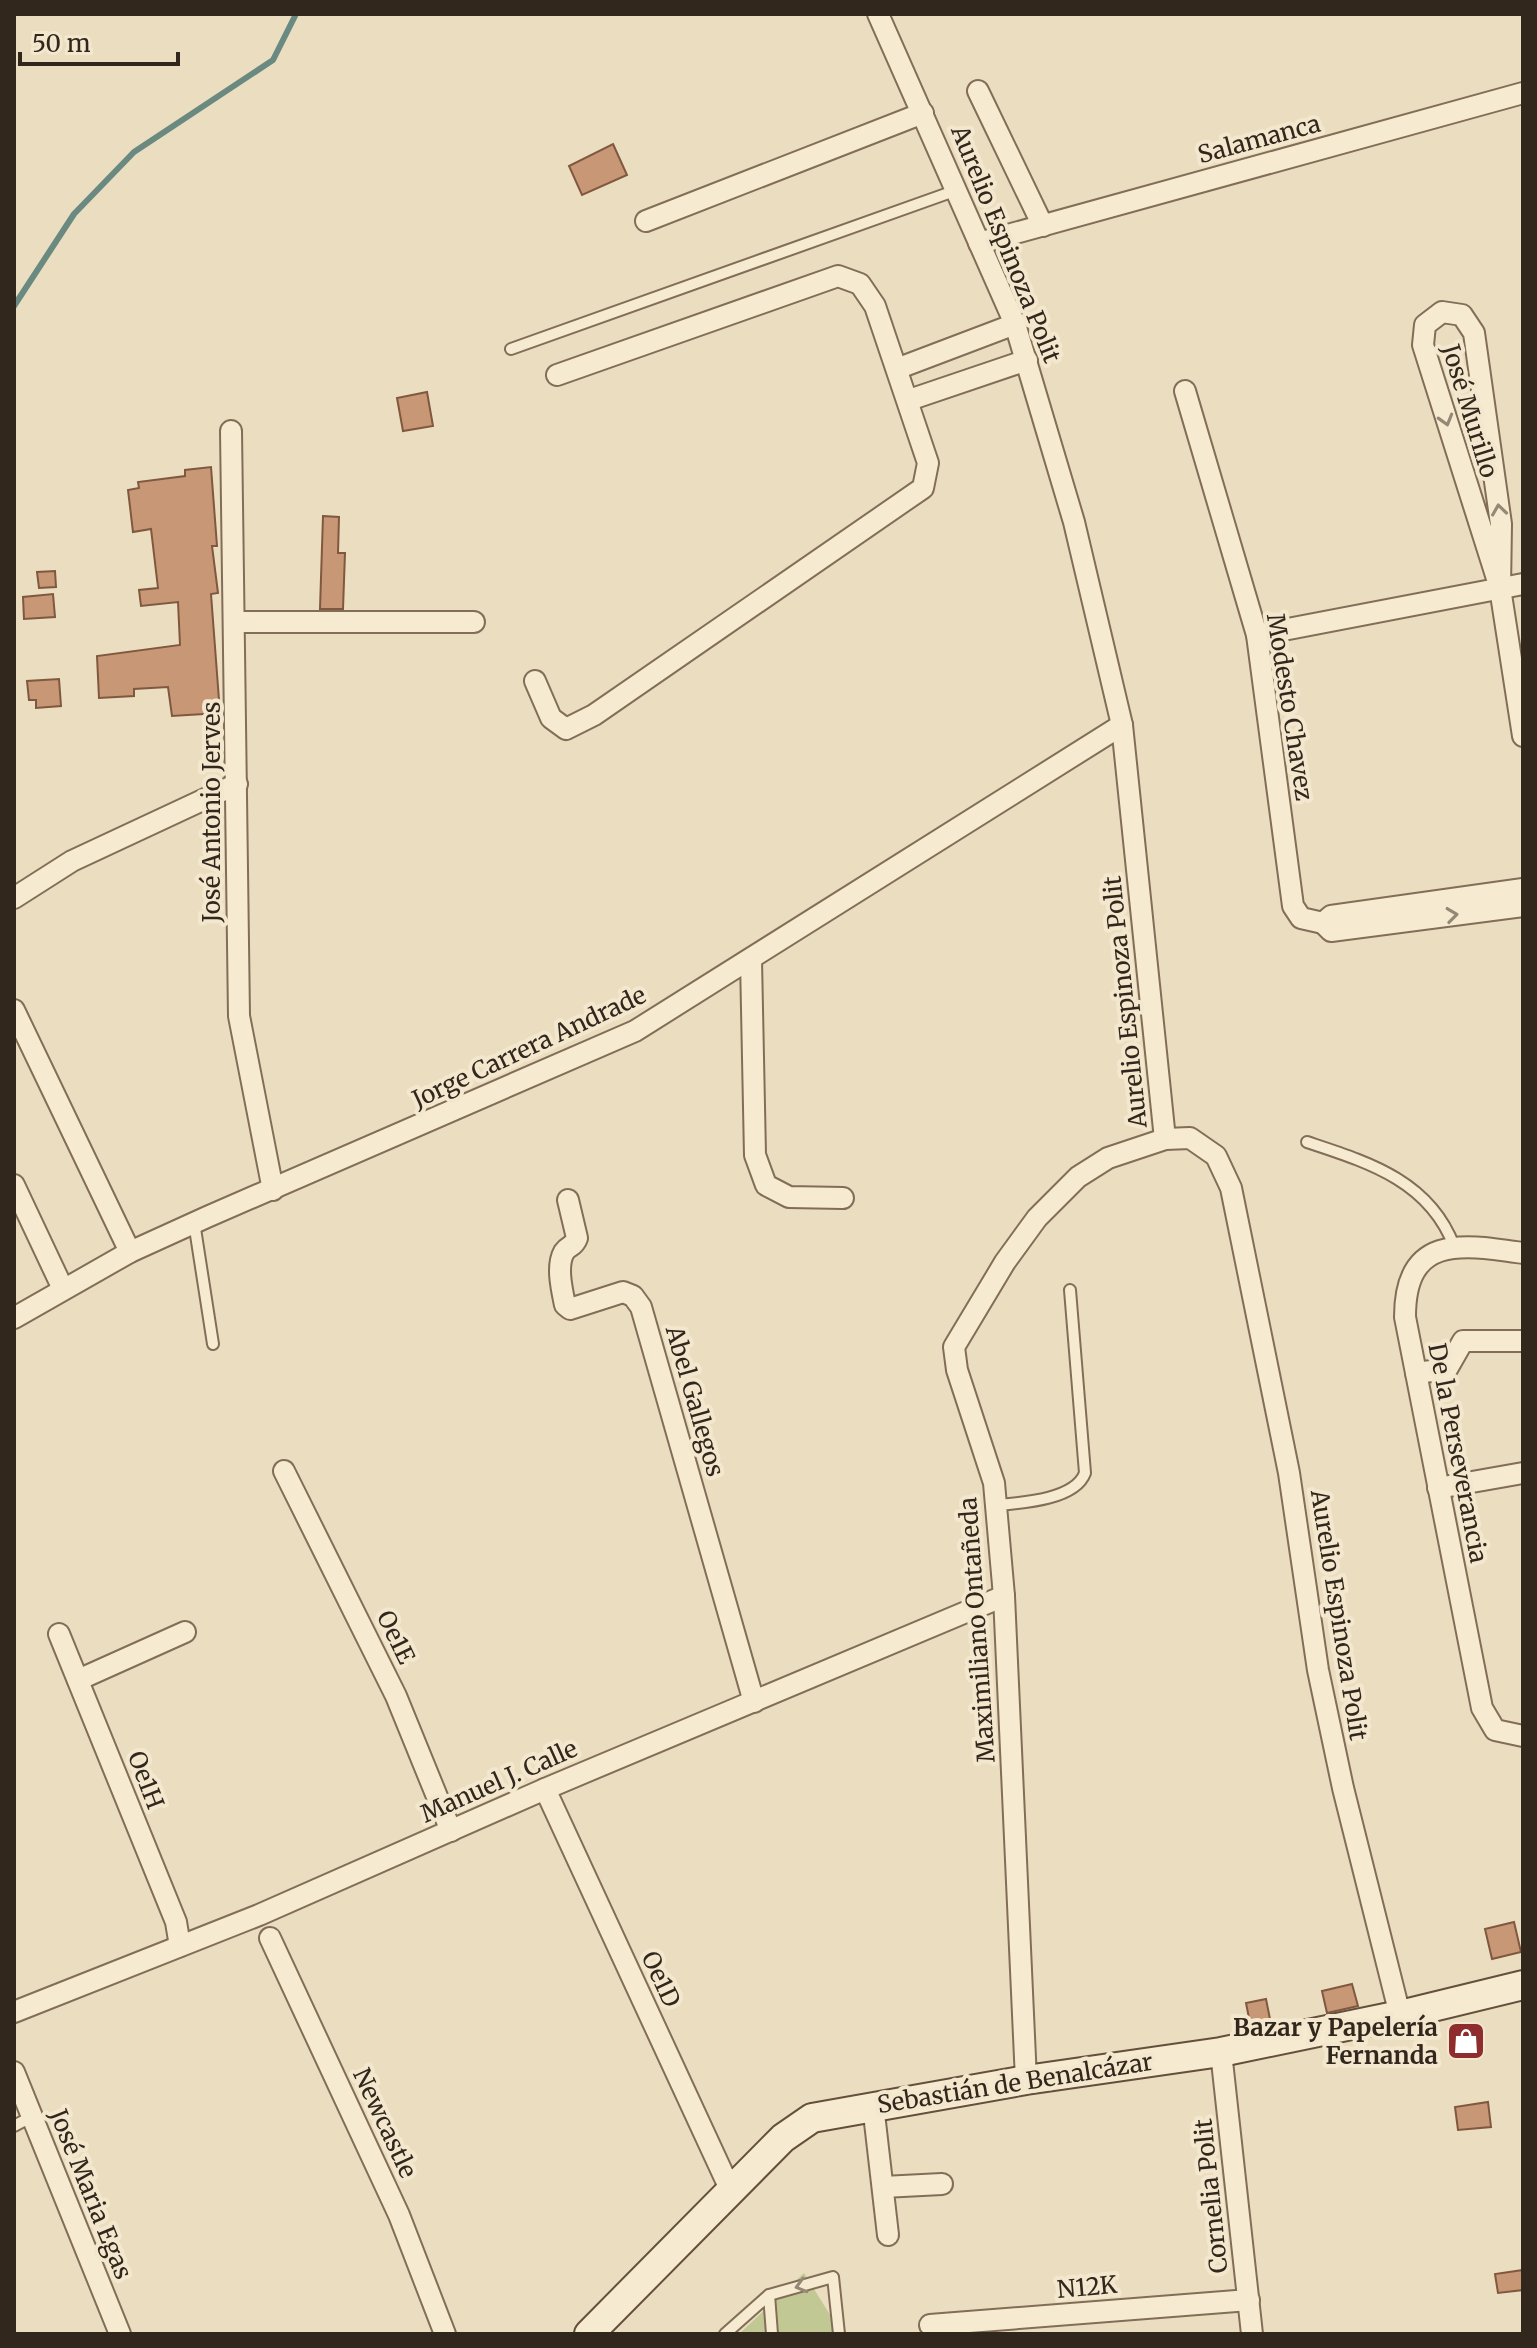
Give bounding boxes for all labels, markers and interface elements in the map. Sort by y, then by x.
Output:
scale bar [20,16,178,66]
text: 50 m [32,28,91,59]
street label: Salamanca [1194,108,1324,170]
street label: Aurelio Espinoza Polit [944,120,1068,368]
street label: José Murillo [1435,340,1505,481]
one-way arrow [1437,412,1453,426]
one-way arrow [1491,503,1508,517]
street label: Modesto Chavez [1260,611,1320,803]
street label: José Antonio Jerves [196,702,227,923]
street label: Aurelio Espinoza Polit [1096,874,1154,1131]
one-way arrow [1446,907,1459,924]
street label: Jorge Carrera Andrade [406,979,651,1115]
street label: Abel Gallegos [658,1321,731,1480]
street label: De la Perseverancia [1421,1340,1495,1566]
street label: Aurelio Espinoza Polit [1304,1487,1374,1743]
street label: Maximiliano Ontañeda [952,1496,1002,1764]
street label: Oe1E [370,1605,422,1669]
street label: Manuel J. Calle [416,1733,582,1829]
street label: Oe1H [121,1747,171,1813]
street label: Oe1D [635,1946,687,2012]
place label: Bazar y Papelería Fernanda [1233,2012,1438,2071]
shop icon: Bazar y Papelería Fernanda [1445,2020,1487,2062]
street label: Sebastián de Benalcázar [875,2046,1155,2120]
street label: Newcastle [346,2063,424,2183]
street label: José Maria Egas [42,2104,139,2283]
street label: Cornelia Polit [1187,2117,1235,2275]
street label: N12K [1056,2269,1119,2305]
one-way arrow [795,2276,809,2293]

